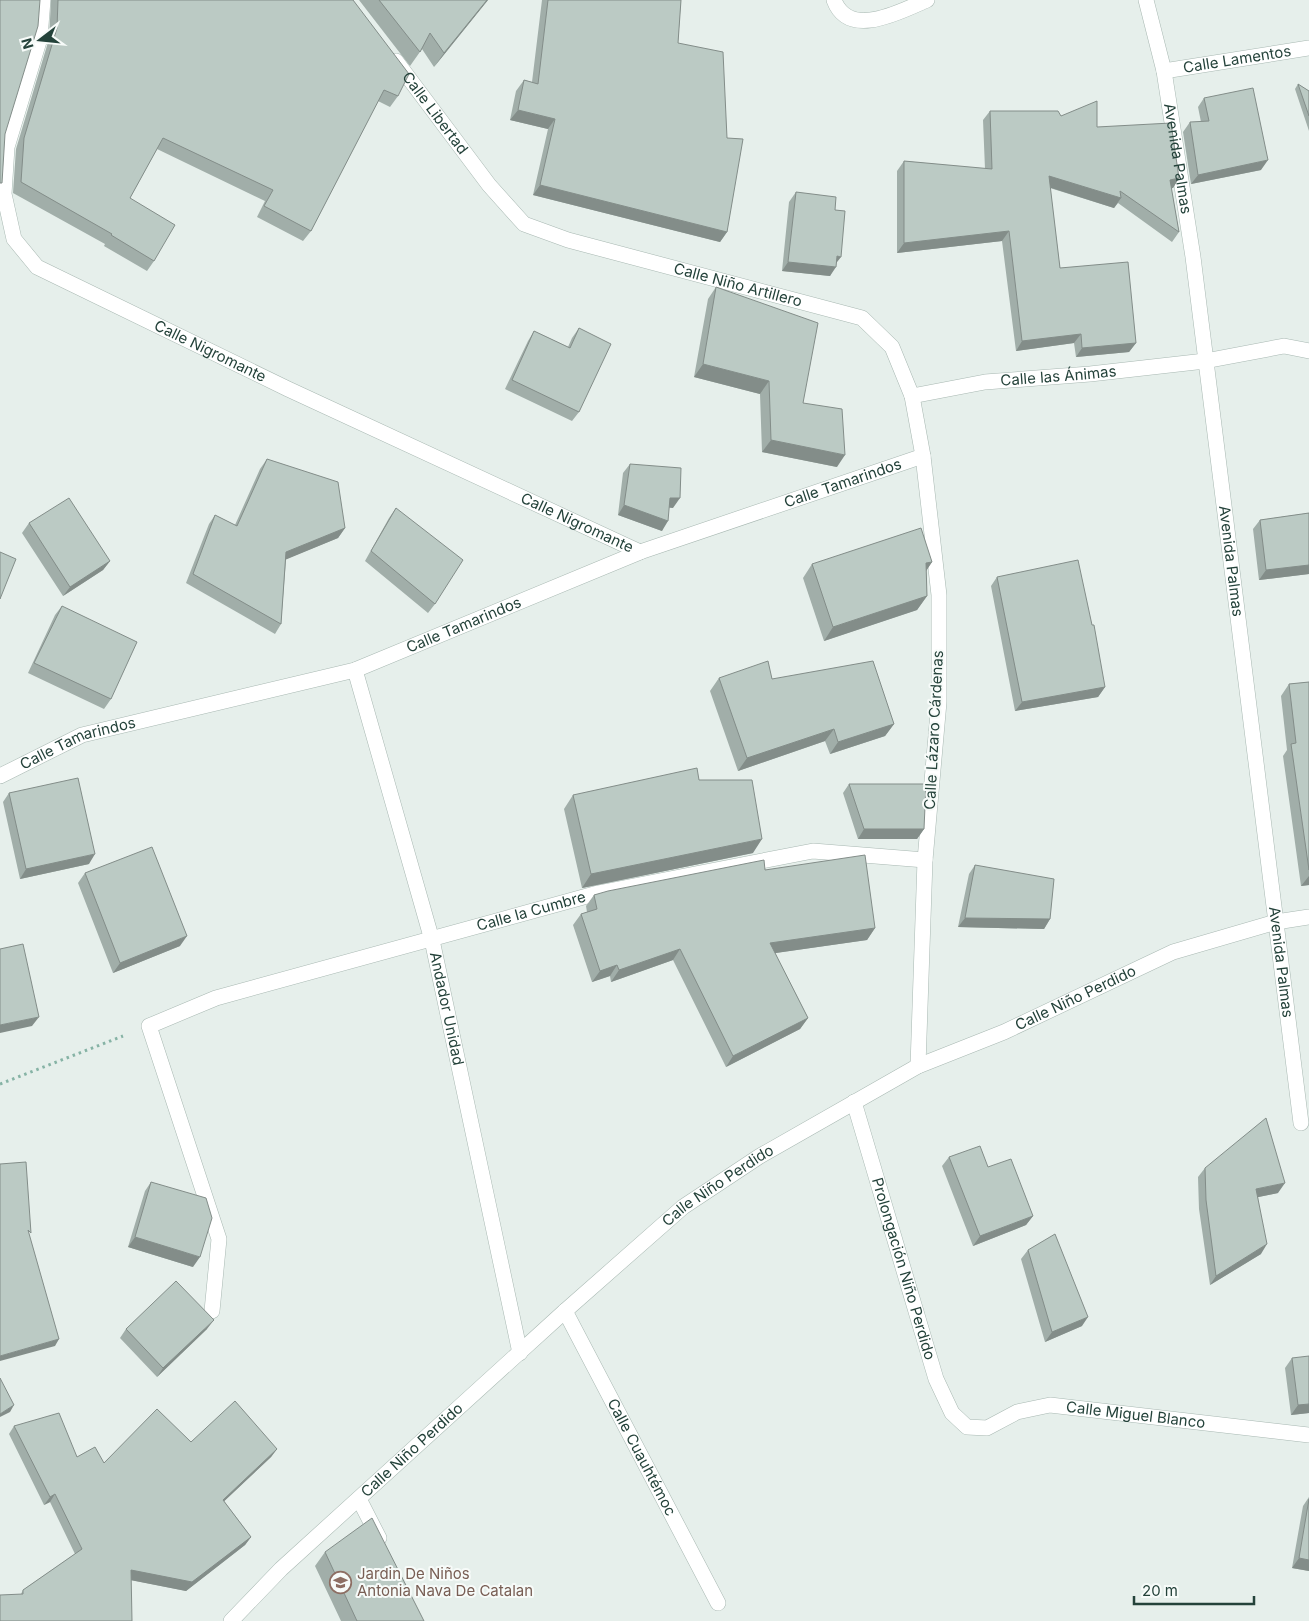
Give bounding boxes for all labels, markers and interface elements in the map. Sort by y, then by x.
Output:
north arrow [15,15,65,65]
text: N [17,36,37,51]
street label: Calle Lamentos [1182,41,1292,77]
street label: Calle Libertad [398,68,472,158]
street label: Avenida Palmas [1160,102,1196,215]
street label: Calle Niño Artillero [672,258,804,311]
street label: Calle Nigromante [151,315,270,386]
street label: Calle las Ánimas [1000,361,1117,390]
street label: Calle Tamarindos [782,454,904,511]
street label: Calle Nigromante [518,488,637,557]
street label: Avenida Palmas [1215,504,1248,618]
street label: Calle Tamarindos [403,592,524,657]
street label: Calle Lázaro Cárdenas [920,650,947,810]
street label: Calle Tamarindos [17,713,137,773]
street label: Calle la Cumbre [474,887,588,935]
street label: Avenida Palmas [1265,905,1298,1019]
street label: Andador Unidad [426,950,468,1067]
street label: Calle Niño Perdido [1012,961,1139,1034]
street label: Calle Niño Perdido [658,1140,777,1230]
street label: Prolongación Niño Perdido [868,1175,940,1362]
street label: Calle Cuauhtémoc [603,1395,681,1519]
street label: Calle Miguel Blanco [1065,1397,1206,1432]
street label: Calle Niño Perdido [357,1399,467,1501]
place label: Jardin De Niños Antonia Nava De Catalan [357,1564,533,1600]
school or university icon: Jardin De Niños Antonia Nava De Catalan [329,1571,353,1595]
scale bar [1134,1574,1254,1606]
text: 20 m [1142,1581,1178,1600]

